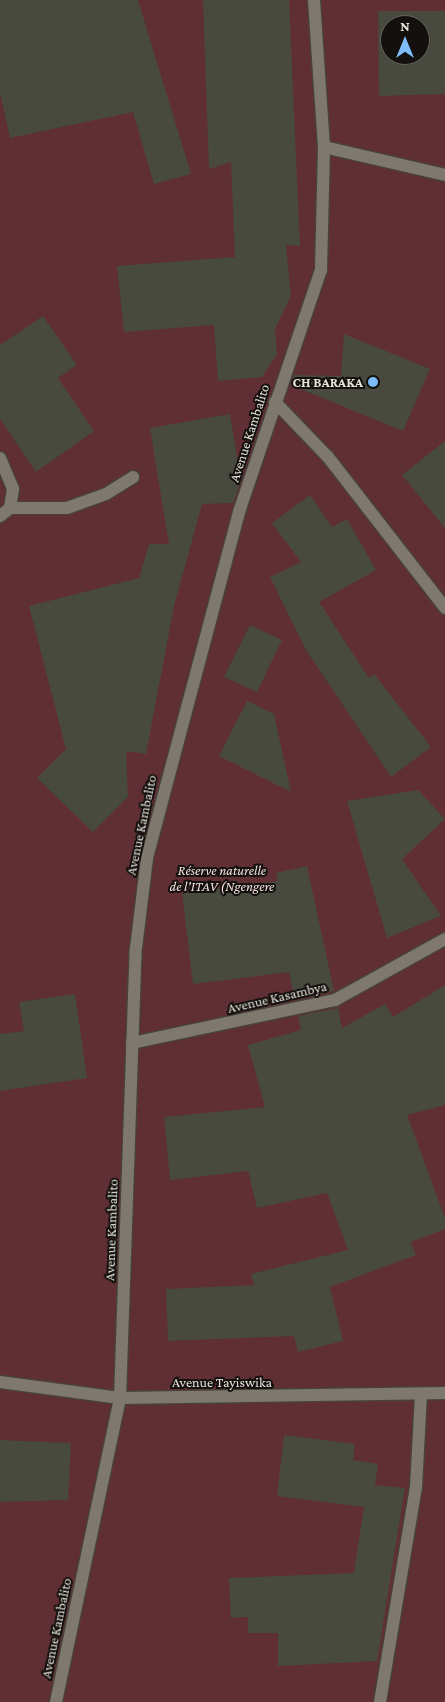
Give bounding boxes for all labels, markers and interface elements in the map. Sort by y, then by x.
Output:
north arrow [380,15,430,65]
text: N [400,18,410,34]
place label: CH BARAKA [293,374,363,390]
marker: CH BARAKA [367,376,379,388]
street label: Avenue Kambalito [225,382,273,484]
street label: Avenue Kambalito [122,773,160,877]
park label: Réserve naturelle de l'ITAV (Ngengere [170,862,274,894]
street label: Avenue Kasambya [226,977,328,1017]
street label: Avenue Kambalito [101,1179,121,1281]
street label: Avenue Tayiswika [172,1374,272,1390]
street label: Avenue Kambalito [37,1576,75,1680]

